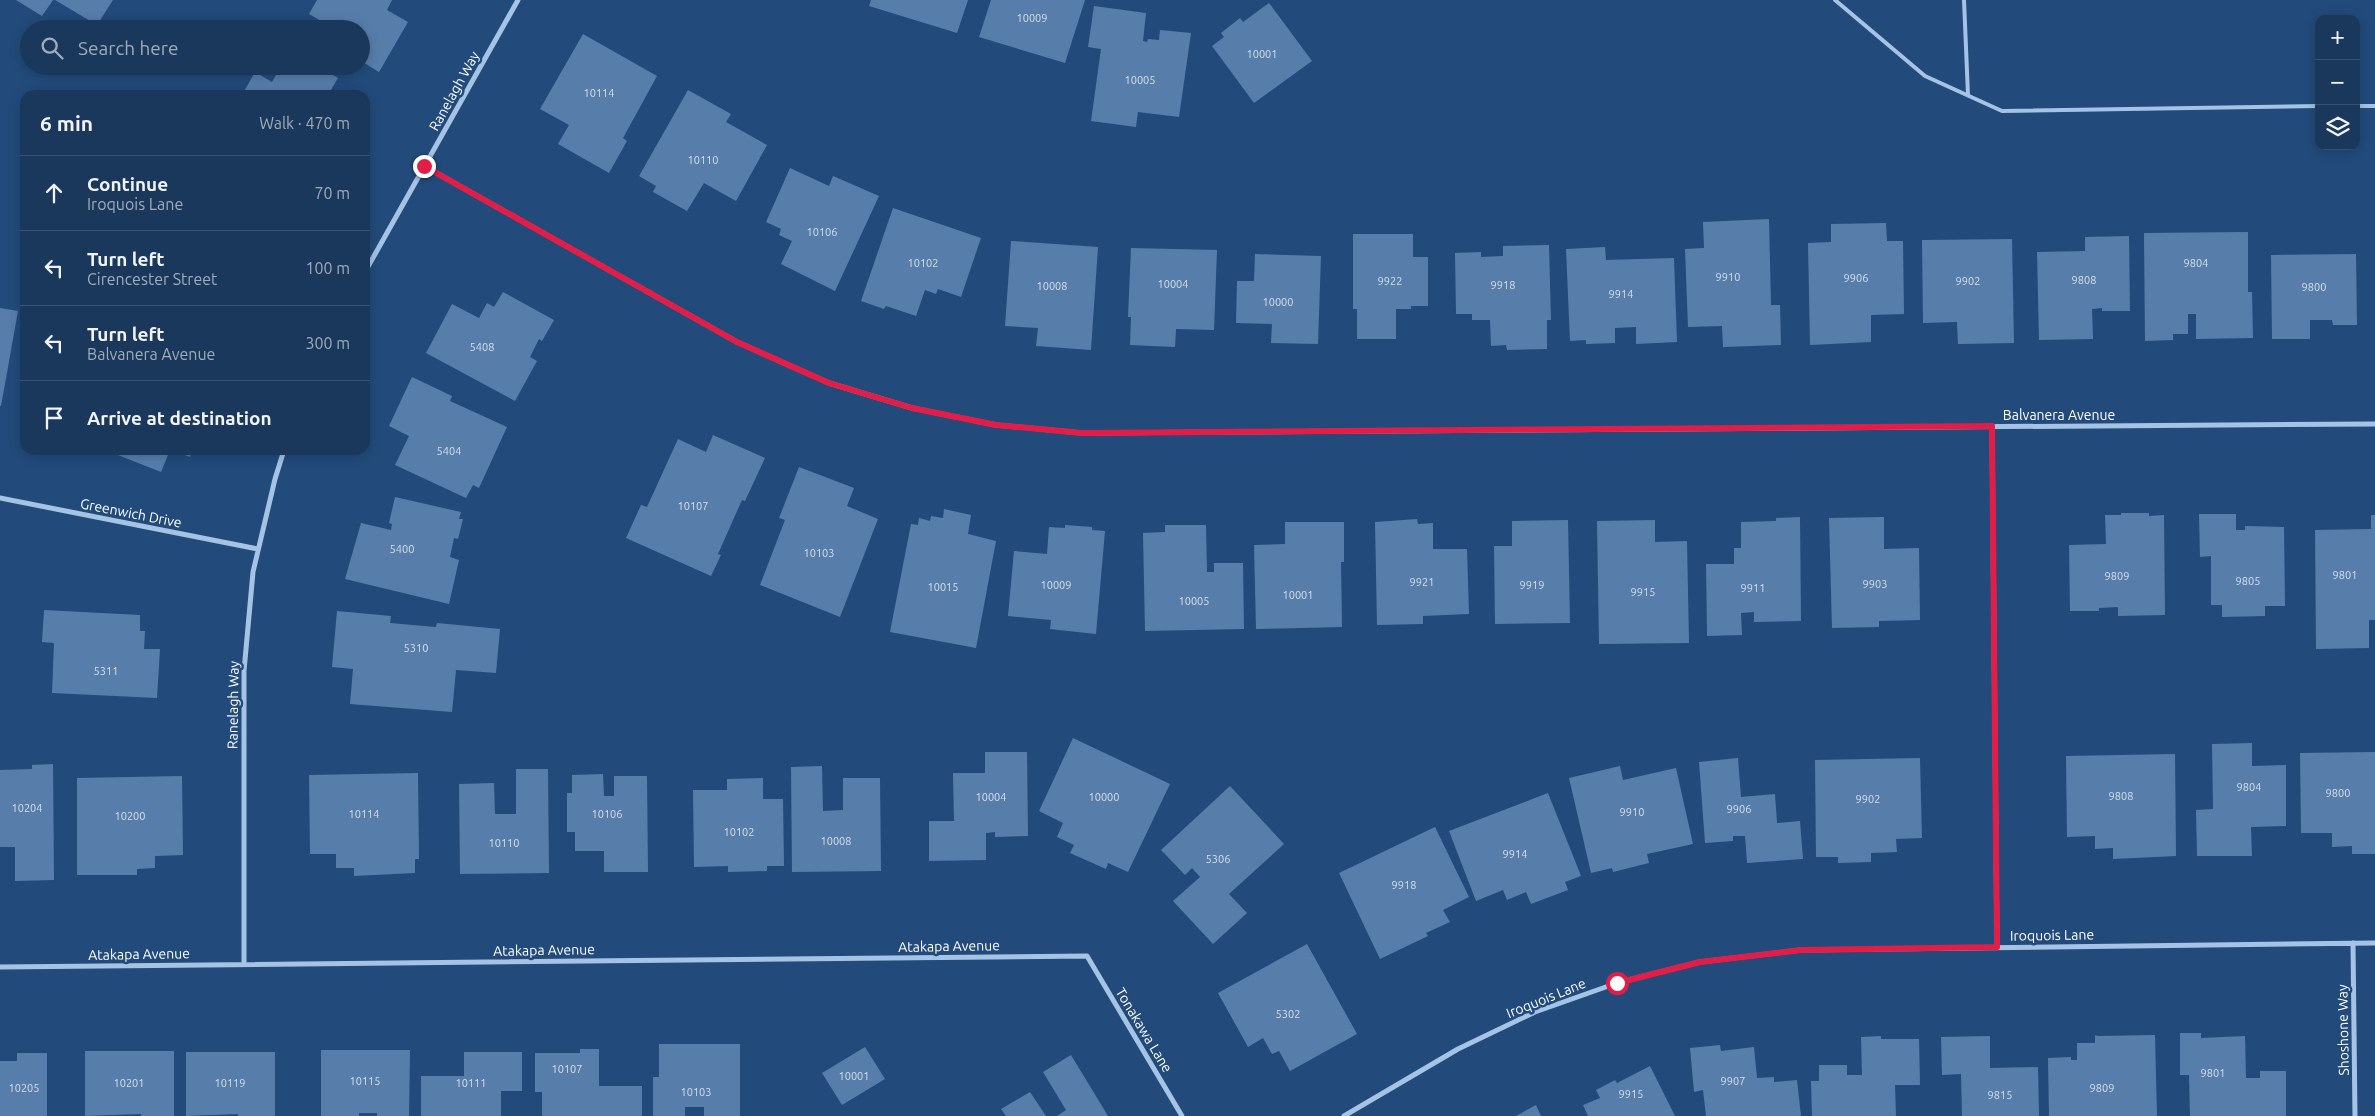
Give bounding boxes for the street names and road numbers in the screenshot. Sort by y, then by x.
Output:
street label: Ranelagh Way [426,48,483,134]
street label: Balvanera Avenue [2003,407,2115,423]
street label: Greenwich Drive [79,495,183,531]
street label: Ranelagh Way [224,660,242,749]
street label: Iroquois Lane [2010,926,2094,944]
street label: Atakapa Avenue [898,937,1000,955]
street label: Atakapa Avenue [493,941,595,959]
street label: Atakapa Avenue [88,945,190,963]
street label: Iroquois Lane [1504,975,1588,1021]
street label: Shoshone Way [2334,984,2352,1076]
street label: Tonakawa Lane [1112,985,1176,1075]

